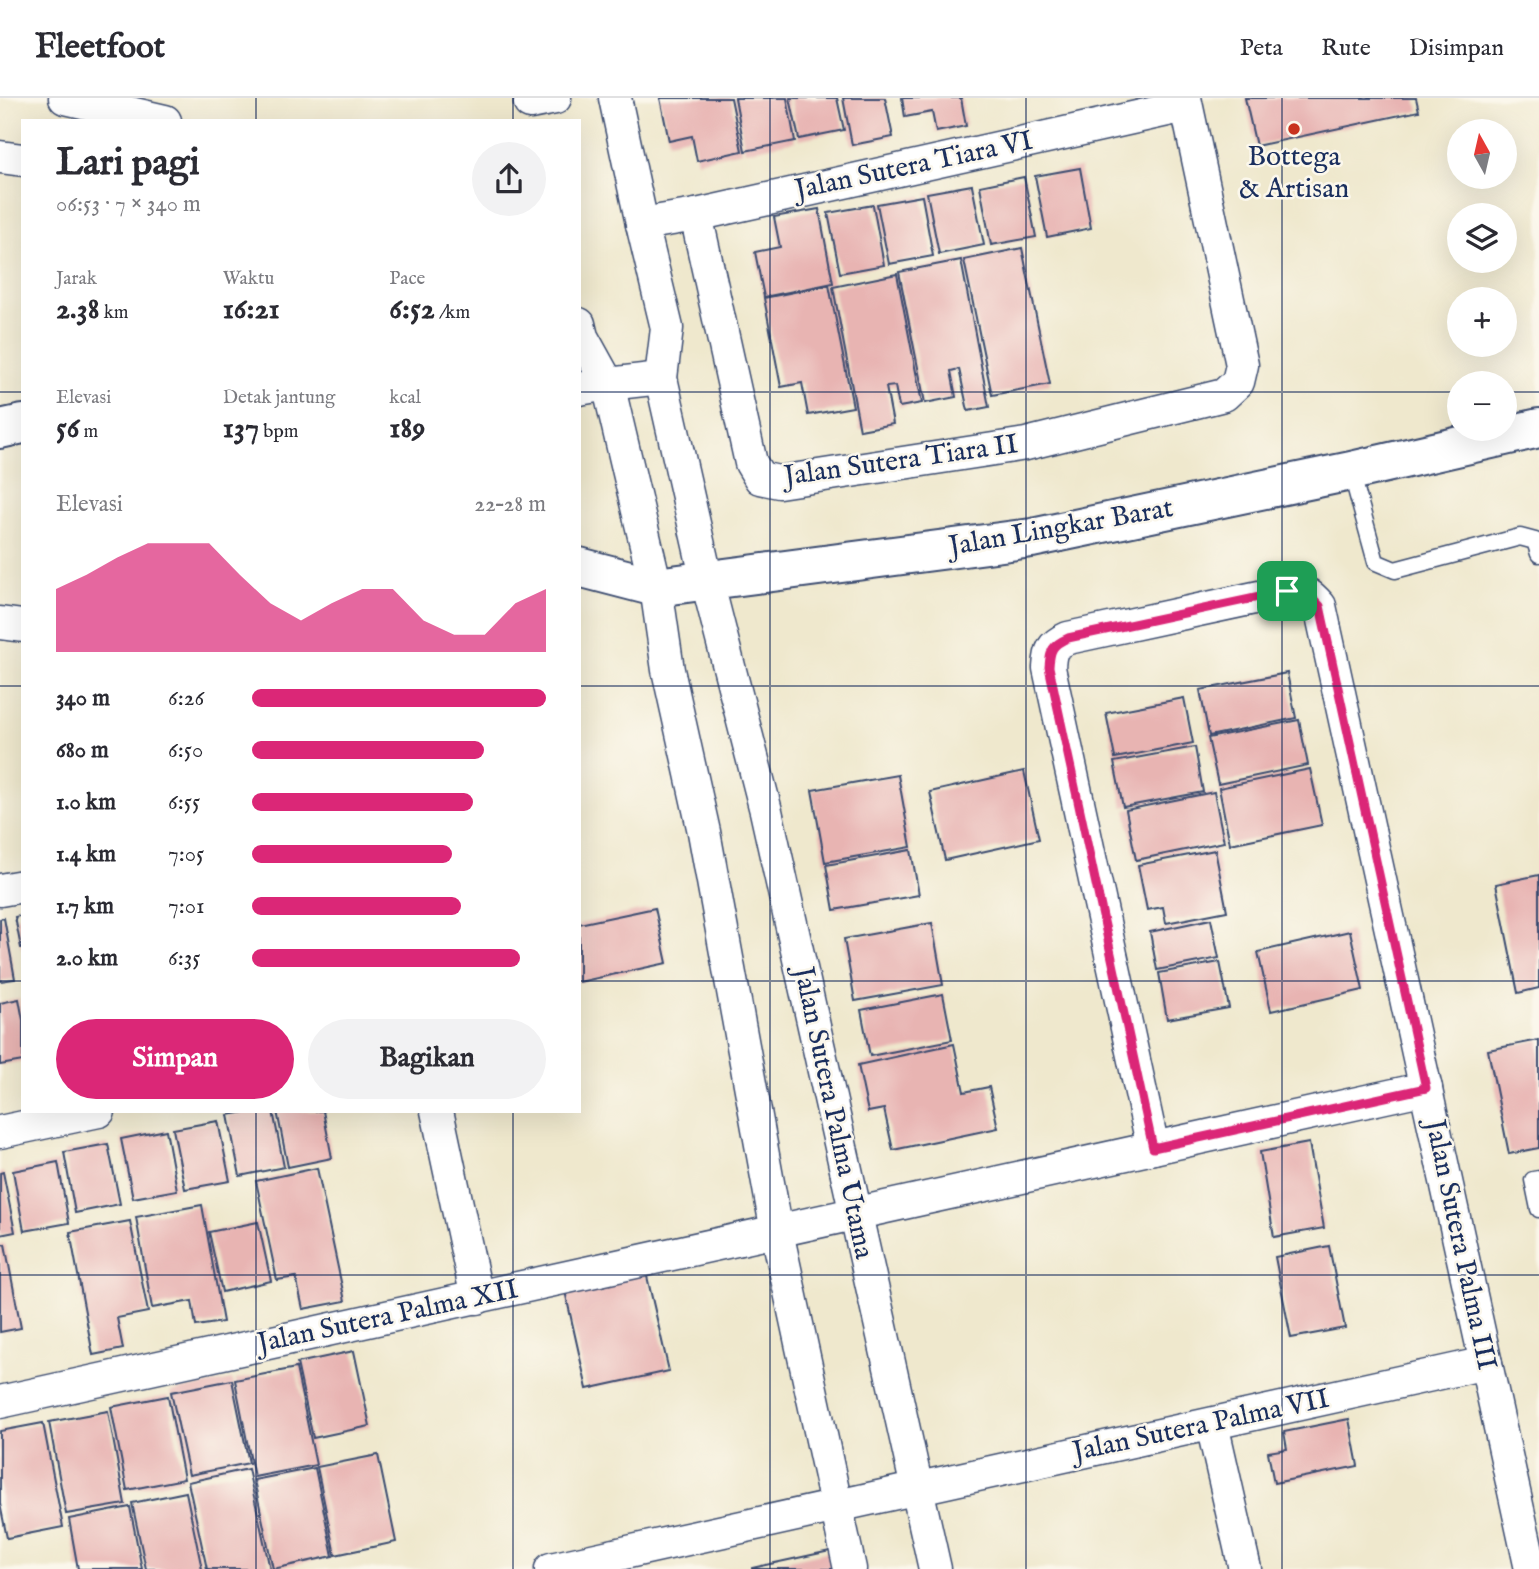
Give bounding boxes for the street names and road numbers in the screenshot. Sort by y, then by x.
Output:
street label: Jalan Sutera Tiara VI [789,124,1036,209]
street label: Jalan Sutera Tiara II [779,427,1020,495]
street label: Jalan Lingkar Barat [943,491,1176,565]
street label: Jalan Sutera Palma Utama [784,961,881,1263]
street label: Jalan Sutera Palma III [1416,1114,1504,1373]
street label: Jalan Sutera Palma XII [251,1272,522,1362]
street label: Jalan Sutera Palma VII [1067,1382,1333,1471]

